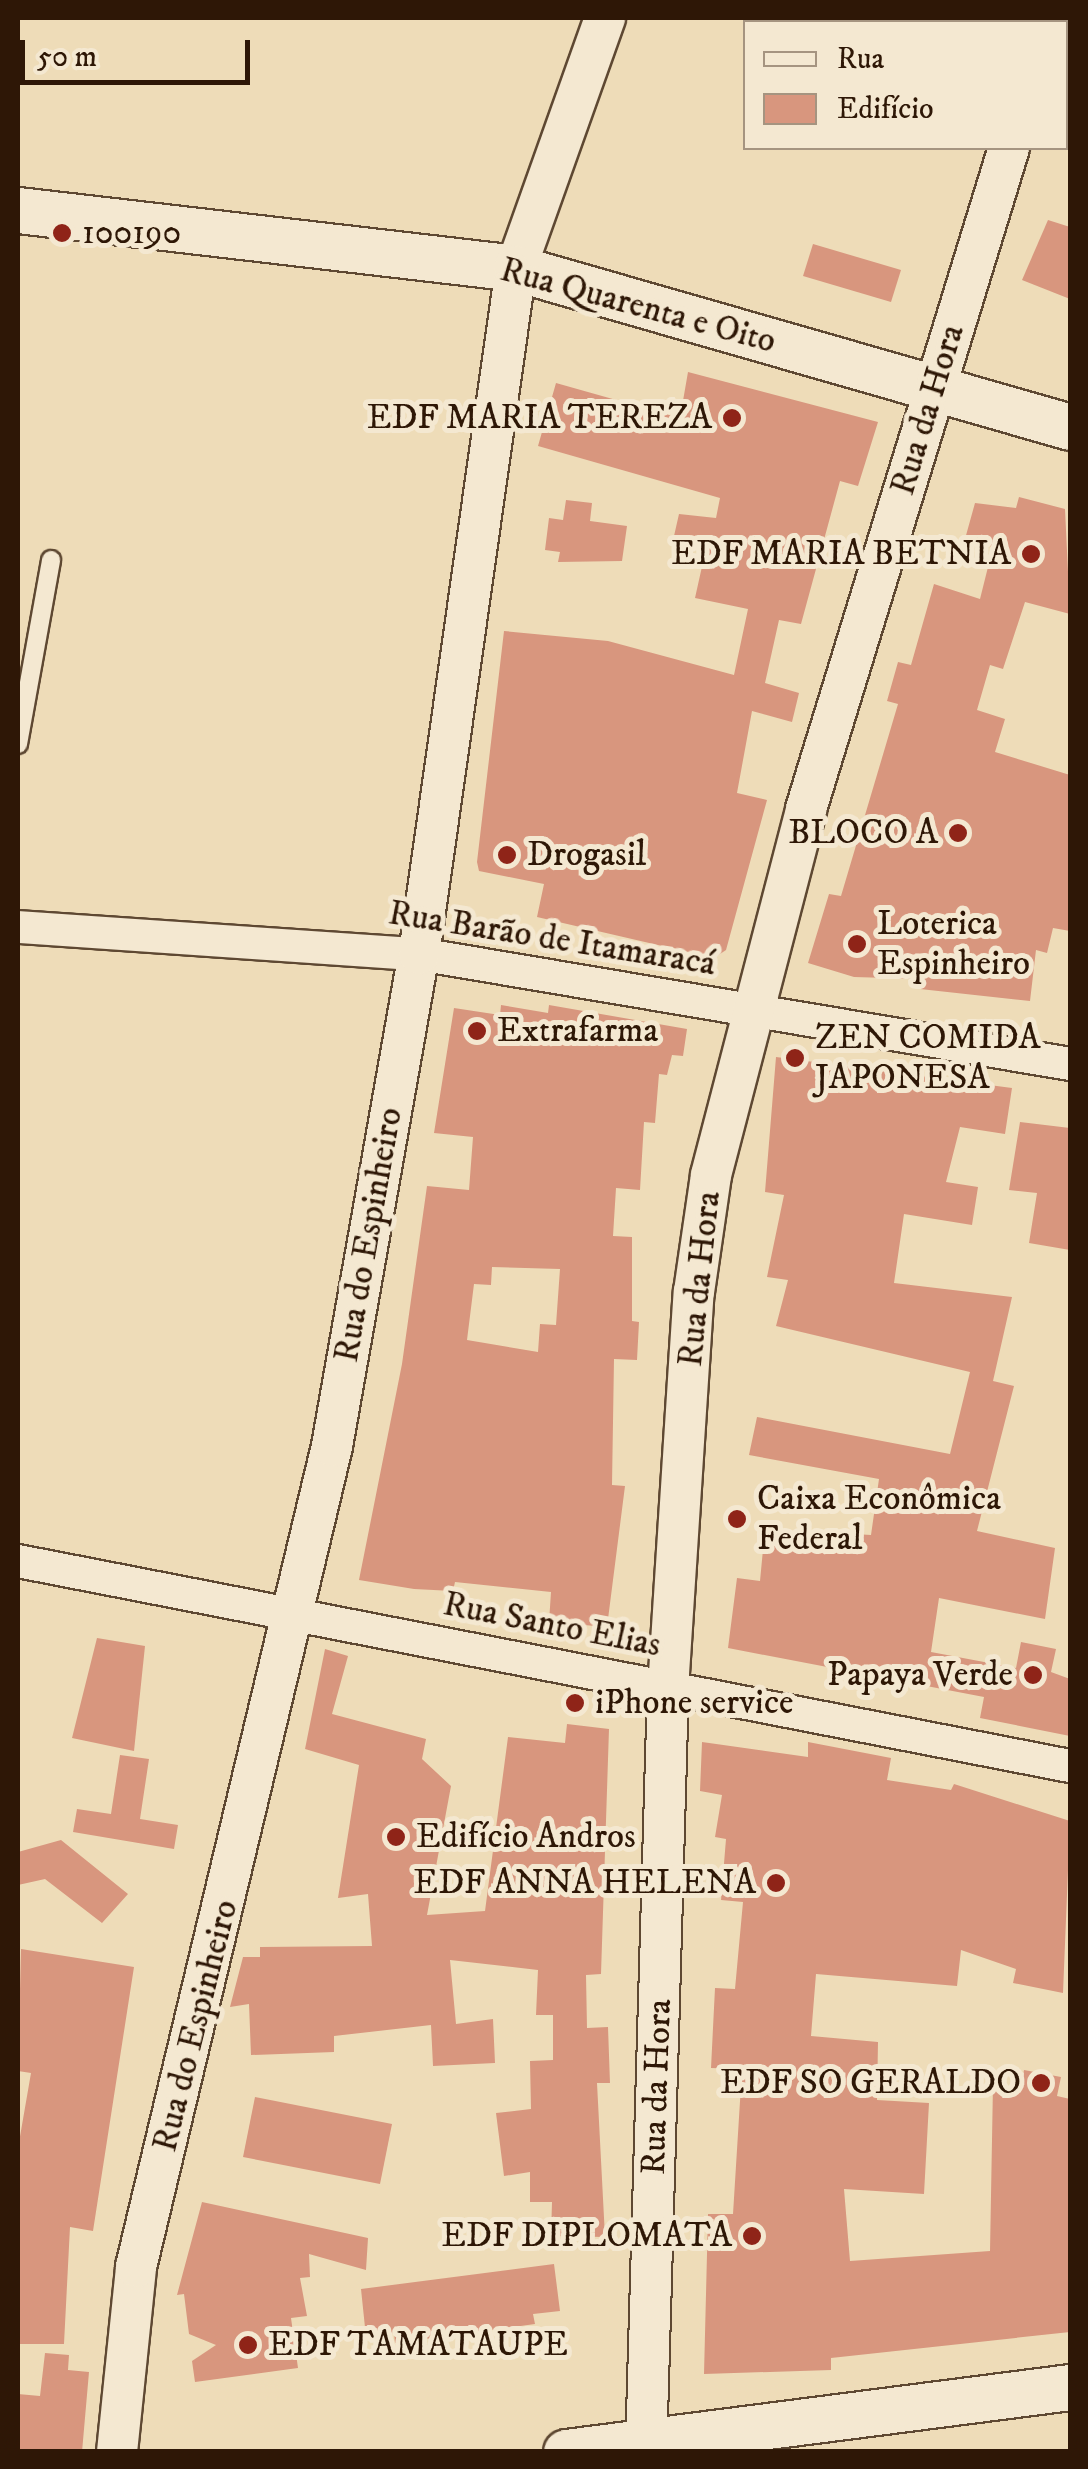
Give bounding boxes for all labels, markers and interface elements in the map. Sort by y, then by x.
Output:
scale bar [25,20,255,82]
legend [743,20,1068,150]
text: 50 m [37,39,97,76]
text: Rua [837,41,884,78]
text: Edifício [837,91,933,128]
place label: 100190 [82,212,181,254]
marker: 100190 [51,222,73,244]
street label: Rua Quarenta e Oito [496,249,780,363]
street label: Rua da Hora [882,320,974,500]
place label: EDF MARIA TEREZA [367,397,712,439]
marker: EDF MARIA TEREZA [721,407,743,429]
place label: EDF MARIA BETNIA [671,533,1011,575]
marker: EDF MARIA BETNIA [1020,543,1042,565]
place label: BLOCO A [788,812,938,854]
marker: BLOCO A [947,822,969,844]
place label: Drogasil [527,834,646,876]
marker: Drogasil [496,844,518,866]
street label: Rua Barão de Itamaracá [386,892,718,986]
place label: Loterica Espinheiro [877,903,1030,985]
marker: Loterica Espinheiro [846,933,868,955]
place label: Extrafarma [497,1010,658,1052]
place label: ZEN COMIDA JAPONESA [815,1017,1041,1099]
marker: Extrafarma [466,1020,488,1042]
marker: ZEN COMIDA JAPONESA [784,1047,806,1069]
street label: Rua do Espinheiro [326,1104,412,1366]
street label: Rua da Hora [670,1189,730,1369]
place label: Caixa Econômica Federal [757,1478,1001,1560]
marker: Caixa Econômica Federal [726,1508,748,1530]
street label: Rua Santo Elias [440,1583,664,1667]
place label: Papaya Verde [827,1654,1013,1696]
marker: Papaya Verde [1022,1664,1044,1686]
place label: iPhone service [595,1682,793,1724]
marker: iPhone service [564,1692,586,1714]
place label: Edifício Andros [416,1816,636,1858]
marker: Edifício Andros [385,1826,407,1848]
place label: EDF ANNA HELENA [413,1862,756,1904]
marker: EDF ANNA HELENA [765,1872,787,1894]
street label: Rua do Espinheiro [144,1896,248,2156]
street label: Rua da Hora [633,1998,681,2176]
place label: EDF SO GERALDO [720,2062,1021,2104]
marker: EDF SO GERALDO [1030,2072,1052,2094]
place label: EDF DIPLOMATA [441,2215,732,2257]
marker: EDF DIPLOMATA [741,2225,763,2247]
place label: EDF TAMATAUPE [268,2324,568,2366]
marker: EDF TAMATAUPE [237,2334,259,2356]

